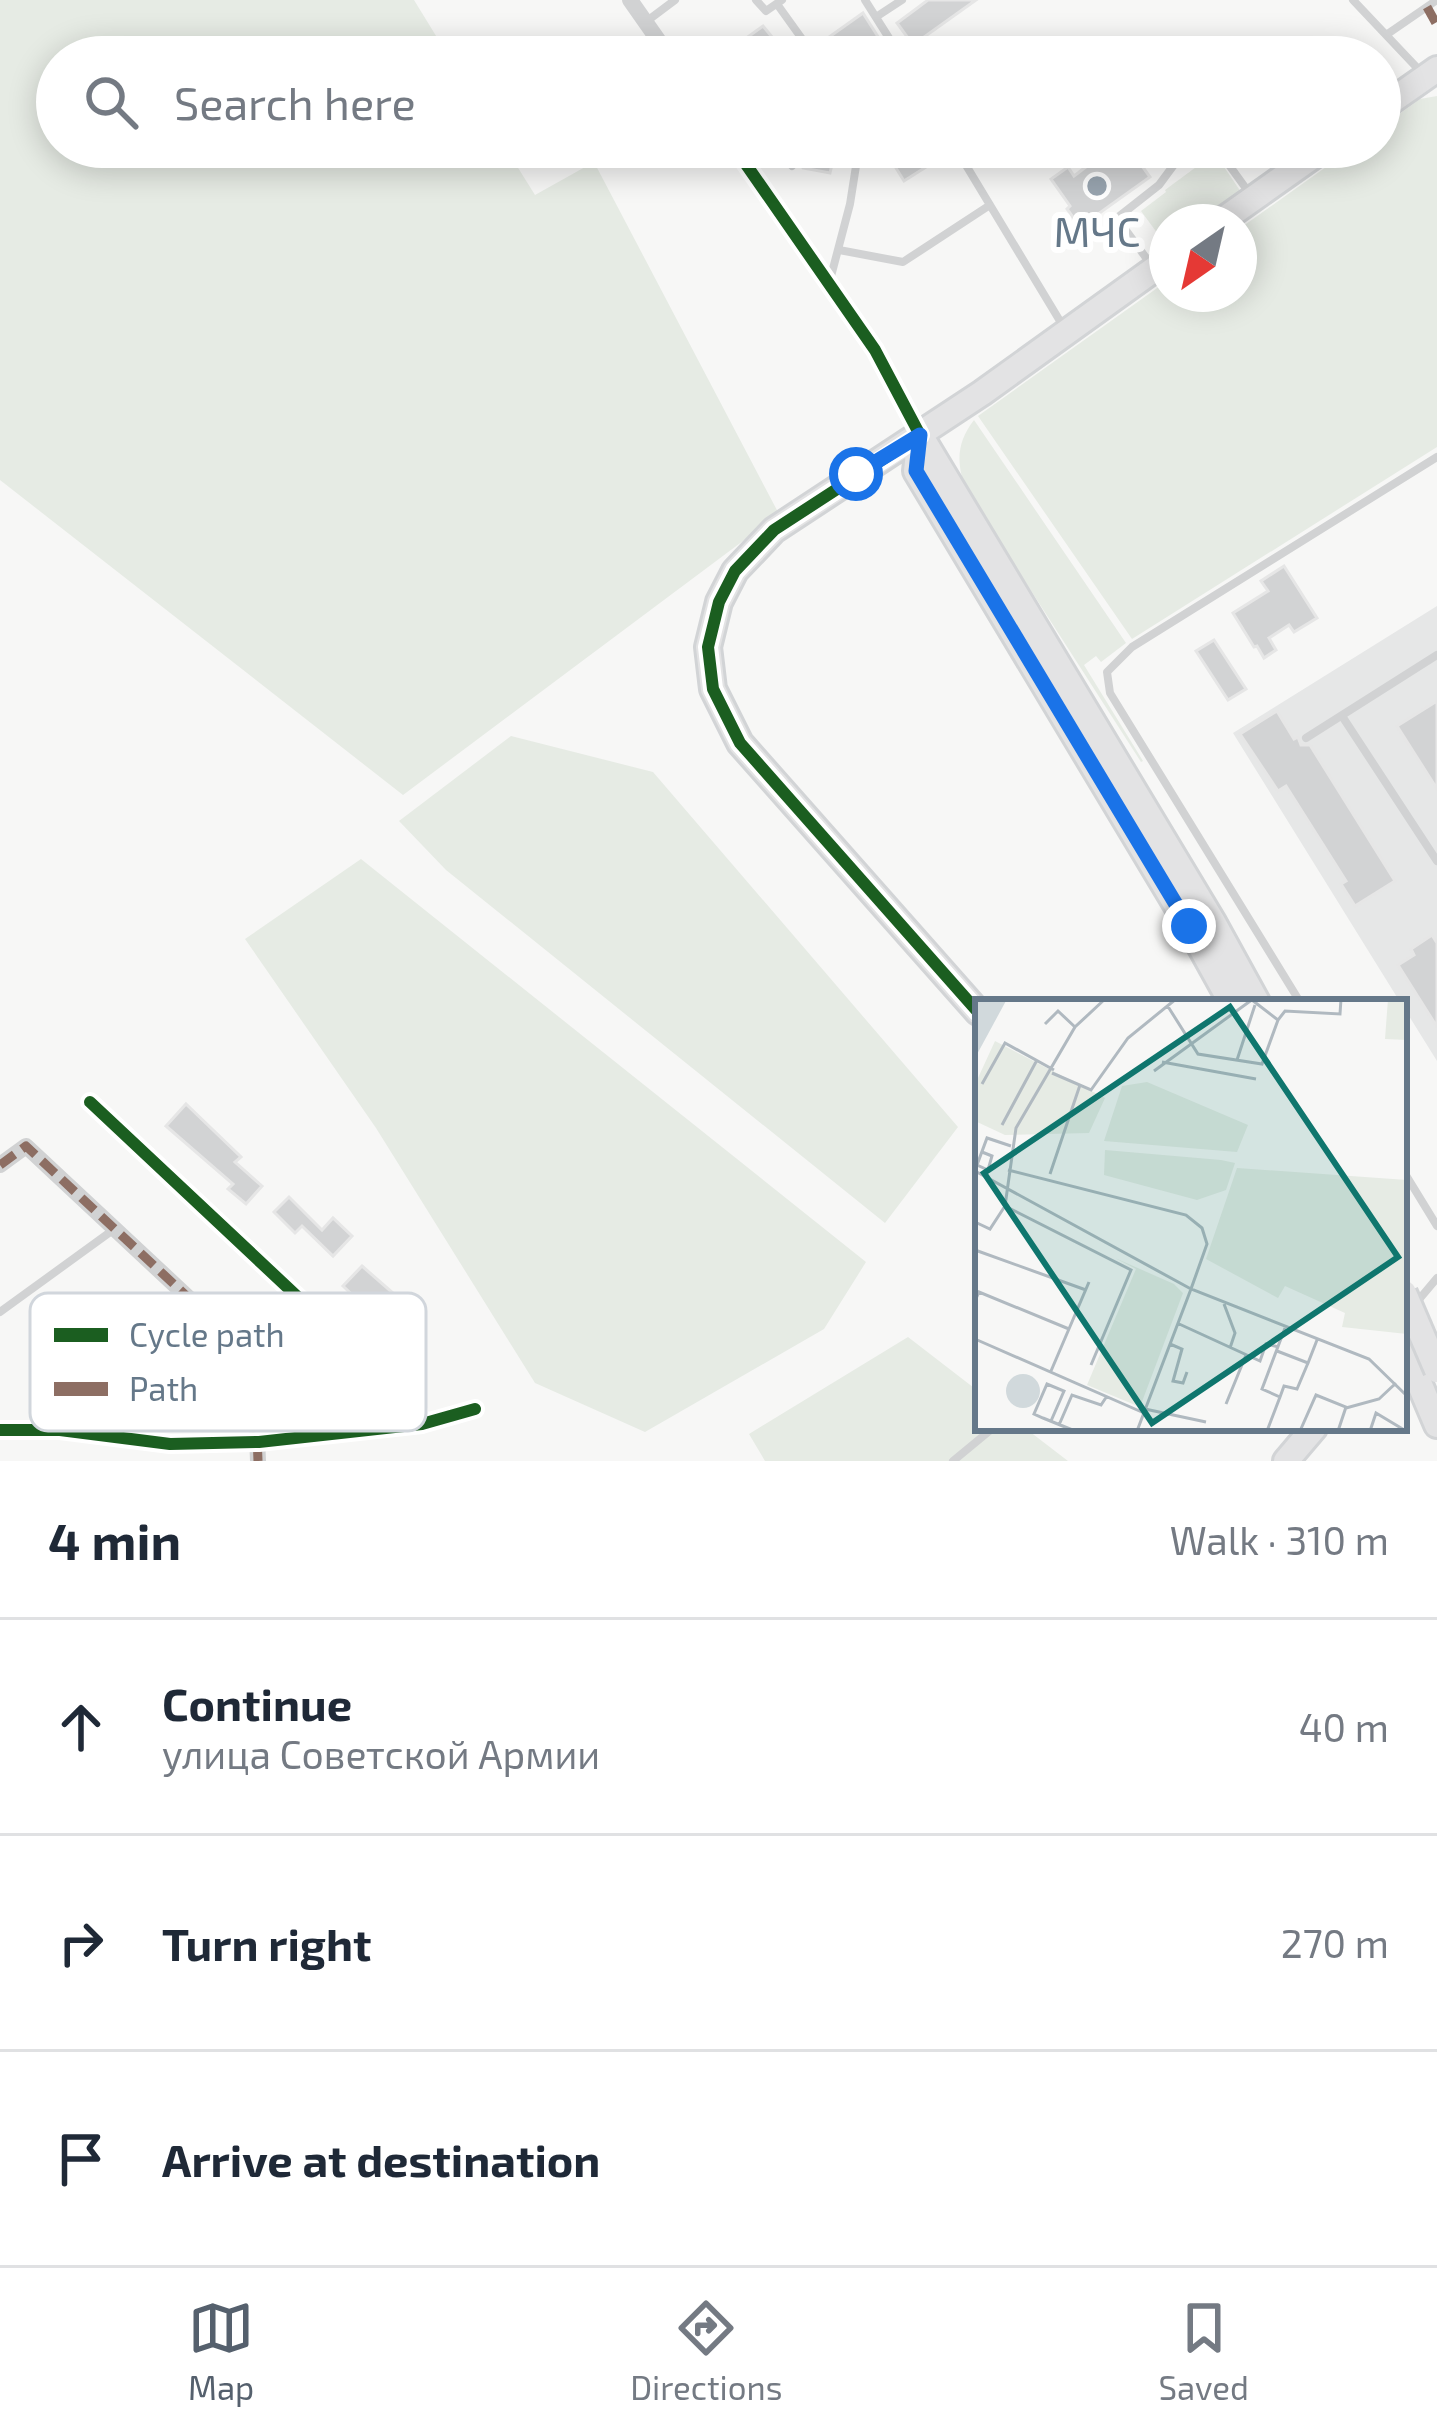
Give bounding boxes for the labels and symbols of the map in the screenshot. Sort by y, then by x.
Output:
marker: МЧС [1084,173,1110,199]
north arrow [1149,204,1257,312]
place label: МЧС [1053,205,1141,255]
route start [829,447,883,501]
route end [1162,899,1216,953]
inset map [975,999,1407,1431]
legend [30,1293,426,1431]
text: Cycle path [129,1314,285,1354]
text: Path [129,1368,198,1408]

